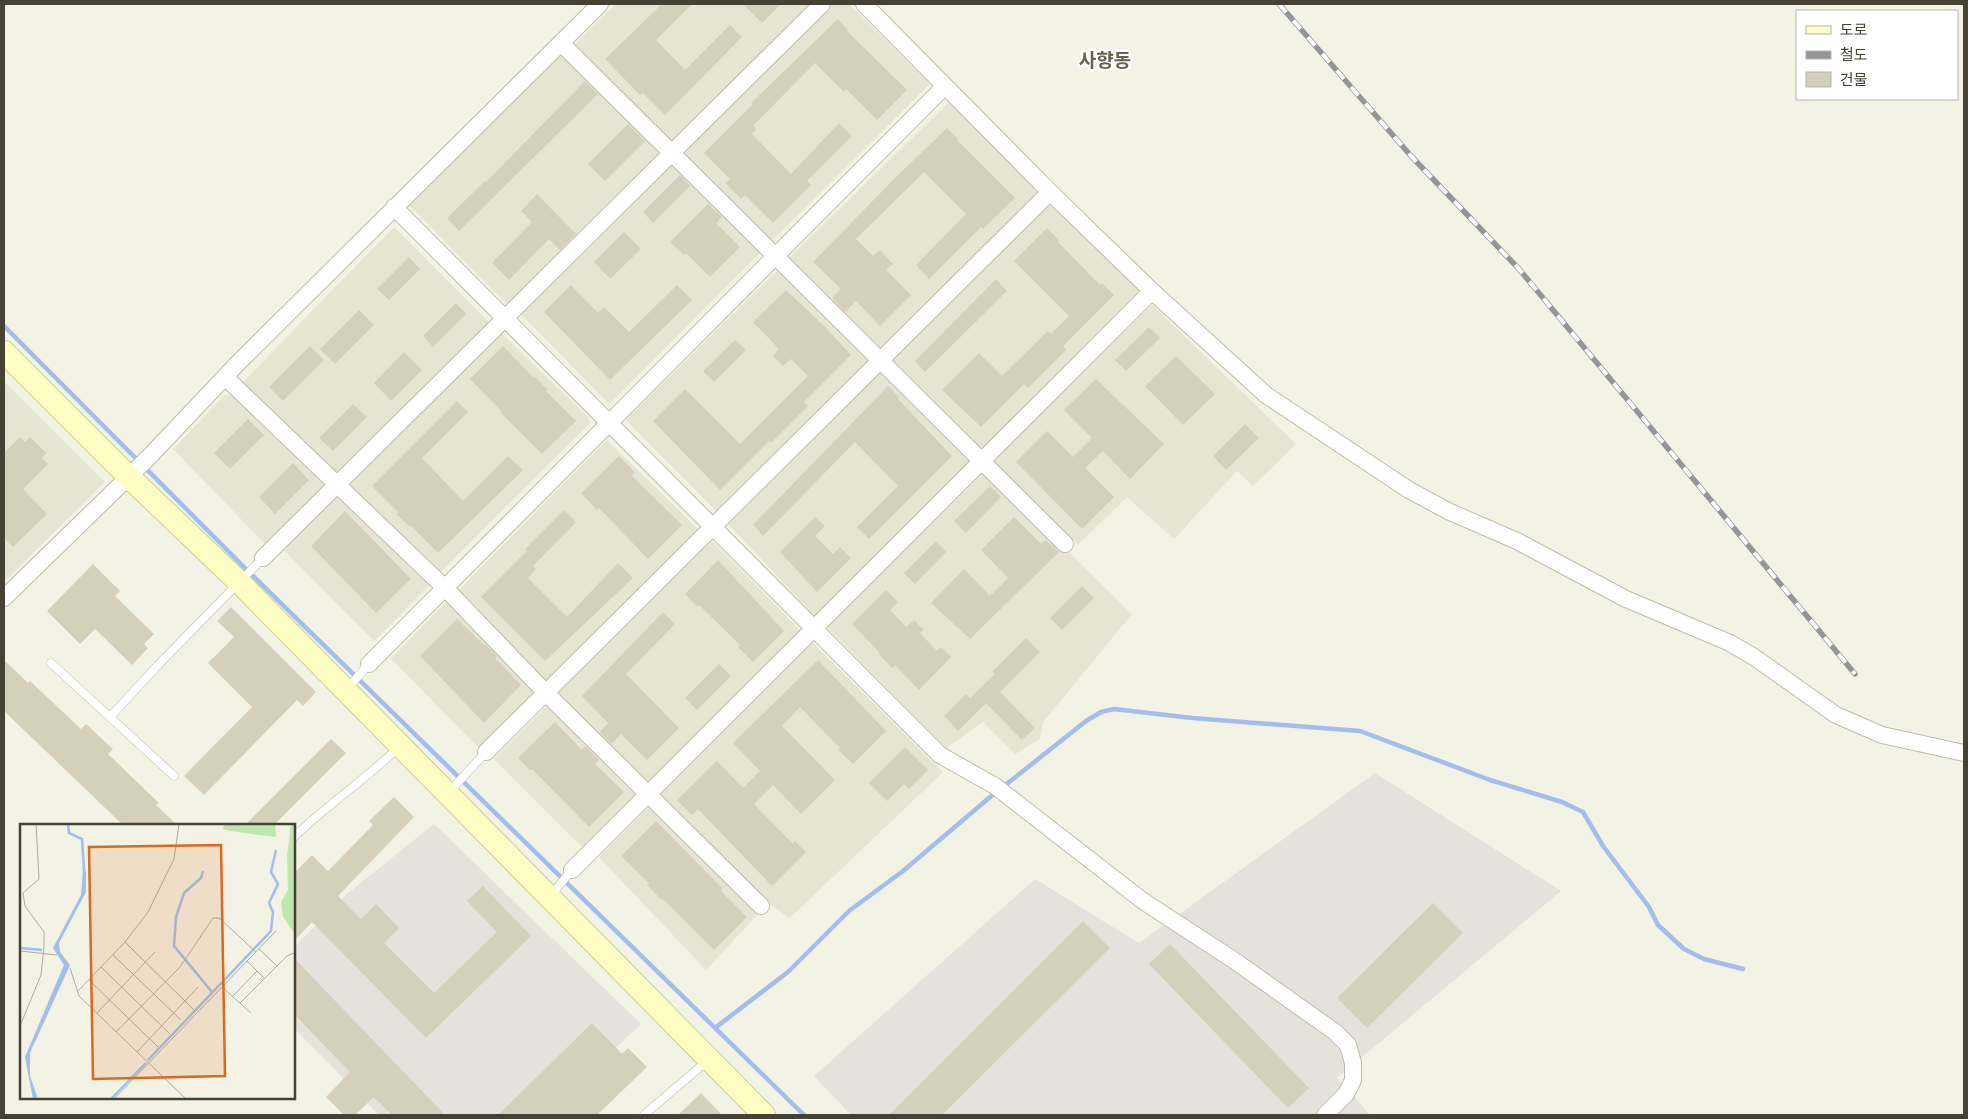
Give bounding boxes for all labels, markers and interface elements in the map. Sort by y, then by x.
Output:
legend [1796,10,1958,100]
text: 도로 [1840,21,1868,39]
text: 철도 [1840,46,1868,64]
district label: 사향동 [1079,49,1131,72]
text: 건물 [1840,71,1868,89]
inset map [20,824,295,1099]

